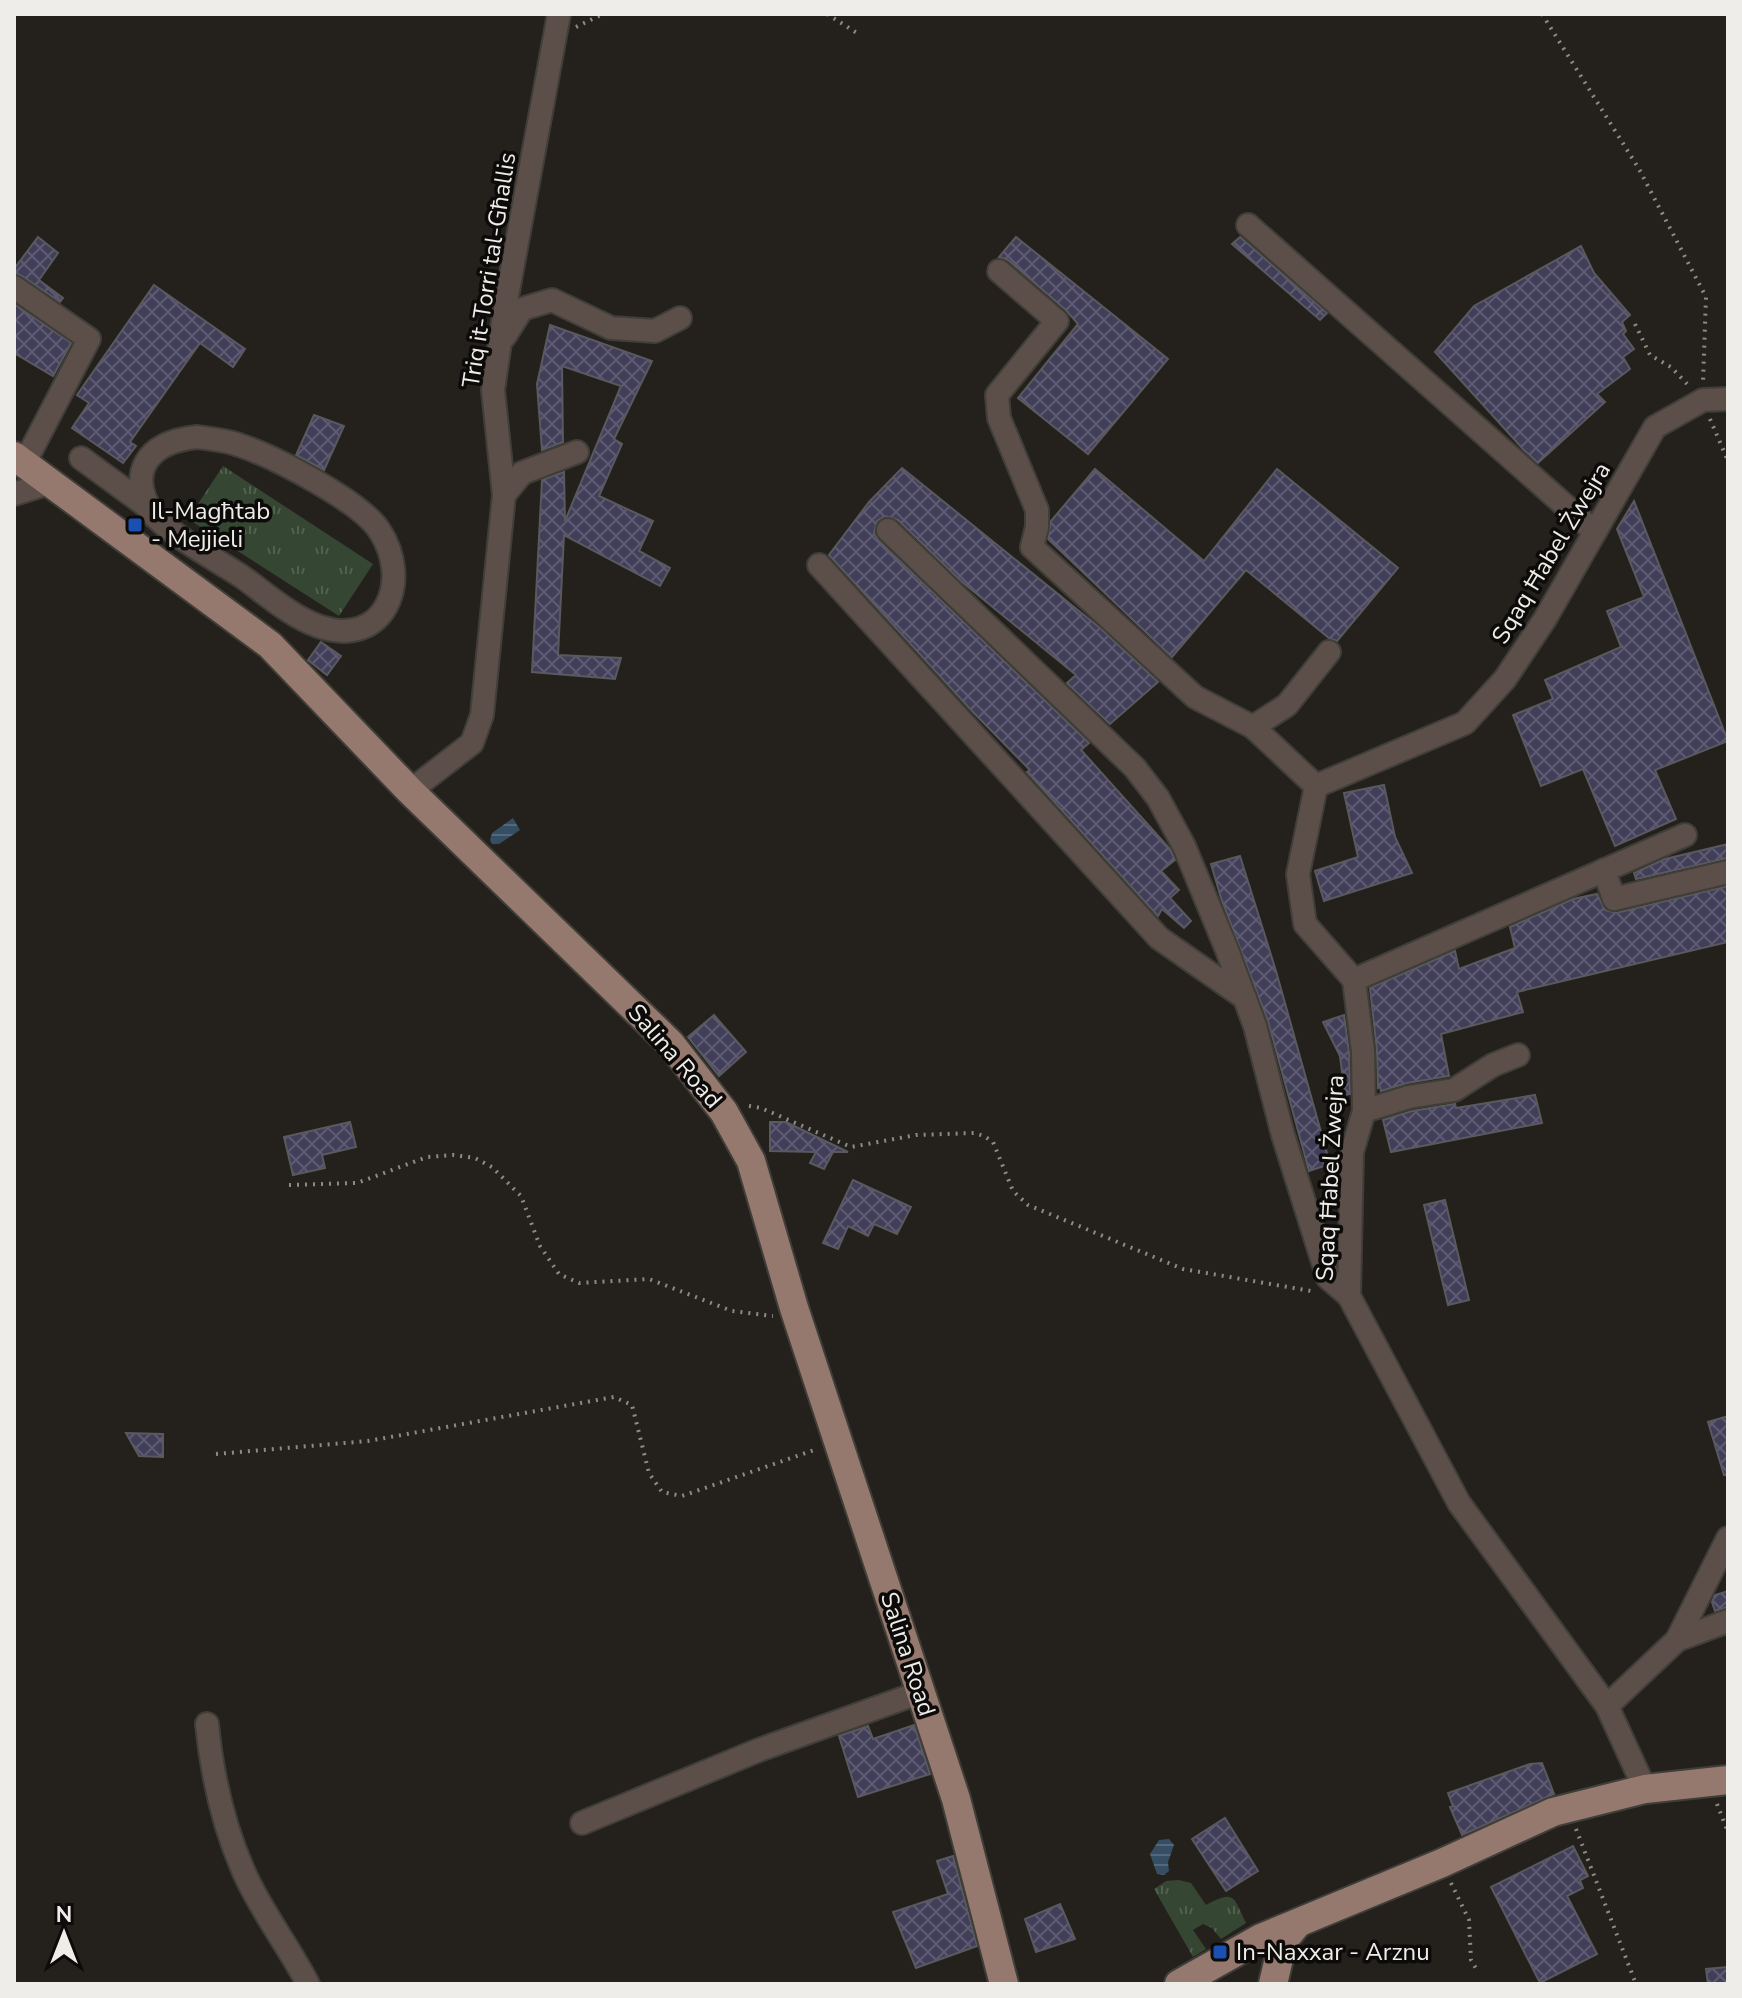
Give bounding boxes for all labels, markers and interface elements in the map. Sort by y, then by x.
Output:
street label: Triq it-Torri tal-Għallis [455,150,523,390]
street label: Sqaq Ħabel Żwejra [1484,456,1618,650]
place label: Il-Magħtab - Mejjieli [151,495,270,555]
marker: Il-Magħtab - Mejjieli [126,516,144,534]
street label: Salina Road [621,997,729,1115]
street label: Sqaq Ħabel Żwejra [1309,1074,1351,1282]
street label: Salina Road [873,1588,943,1720]
north arrow [24,1894,104,1974]
text: N [56,1900,72,1930]
place label: In-Naxxar - Arznu [1236,1936,1430,1968]
marker: In-Naxxar - Arznu [1211,1943,1229,1961]

